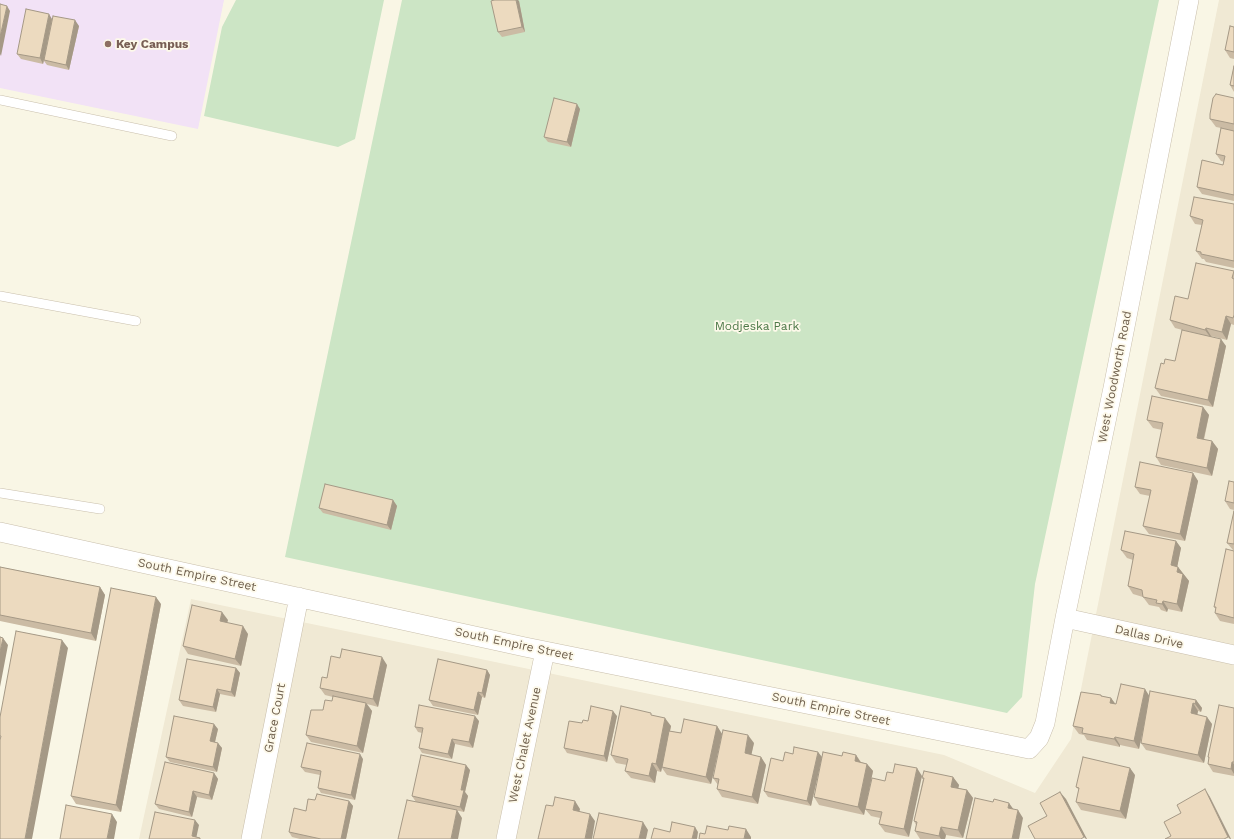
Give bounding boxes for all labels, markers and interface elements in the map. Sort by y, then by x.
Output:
place label: Key Campus [116,37,189,51]
marker: Key Campus [103,39,113,49]
street label: West Woodworth Road [1095,310,1135,444]
park label: Modjeska Park [715,319,799,333]
street label: South Empire Street [137,555,257,595]
street label: Dallas Drive [1113,622,1185,652]
street label: South Empire Street [454,624,574,664]
street label: Grace Court [261,682,289,754]
street label: West Chalet Avenue [506,686,544,804]
street label: South Empire Street [771,689,891,729]

